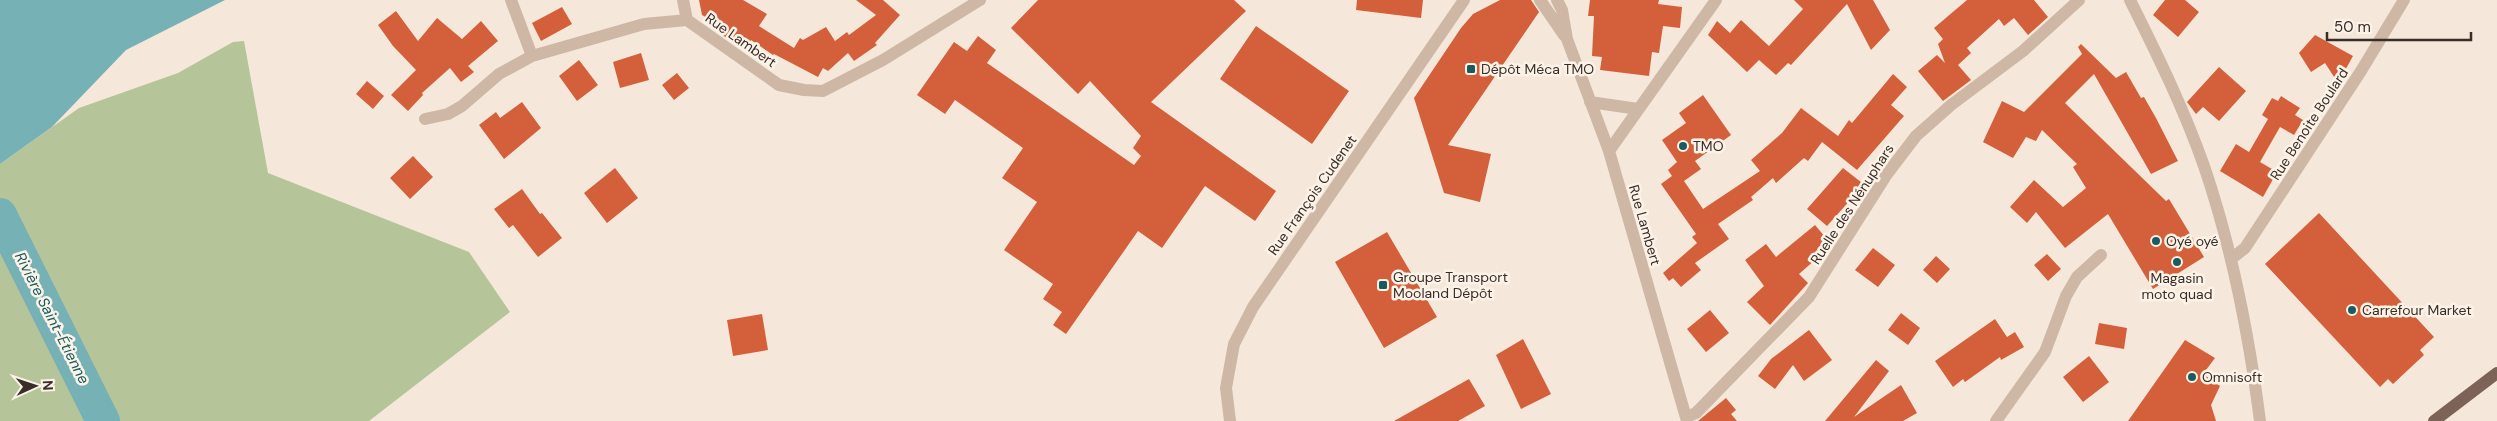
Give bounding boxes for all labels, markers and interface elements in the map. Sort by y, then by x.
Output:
street label: Rue Lambert [702,9,780,71]
scale bar [2327,10,2471,42]
text: 50 m [2334,17,2371,37]
place label: Dépôt Méca TMO [1481,60,1594,78]
marker: Dépôt Méca TMO [1465,63,1477,75]
street label: Rue Benoite Boulard [2266,64,2352,184]
street label: Rue François Cudenet [1264,131,1360,259]
place label: TMO [1693,137,1724,155]
marker: TMO [1677,140,1689,152]
street label: Ruelle des Nénuphars [1806,140,1898,268]
street label: Rue Lambert [1625,183,1665,267]
place label: Oyé oyé [2166,232,2219,250]
marker: Oyé oyé [2150,235,2162,247]
water label: Rivière Saint-Étienne [10,249,94,388]
marker: Magasin moto quad [2171,256,2183,268]
place label: Groupe Transport Mooland Dépôt [1393,268,1508,302]
place label: Magasin moto quad [2141,269,2213,303]
marker: Groupe Transport Mooland Dépôt [1377,279,1389,291]
place label: Carrefour Market [2362,301,2472,319]
marker: Carrefour Market [2346,304,2358,316]
north arrow [10,361,60,411]
place label: Omnisoft [2202,368,2262,386]
marker: Omnisoft [2186,371,2198,383]
text: N [39,380,57,391]

